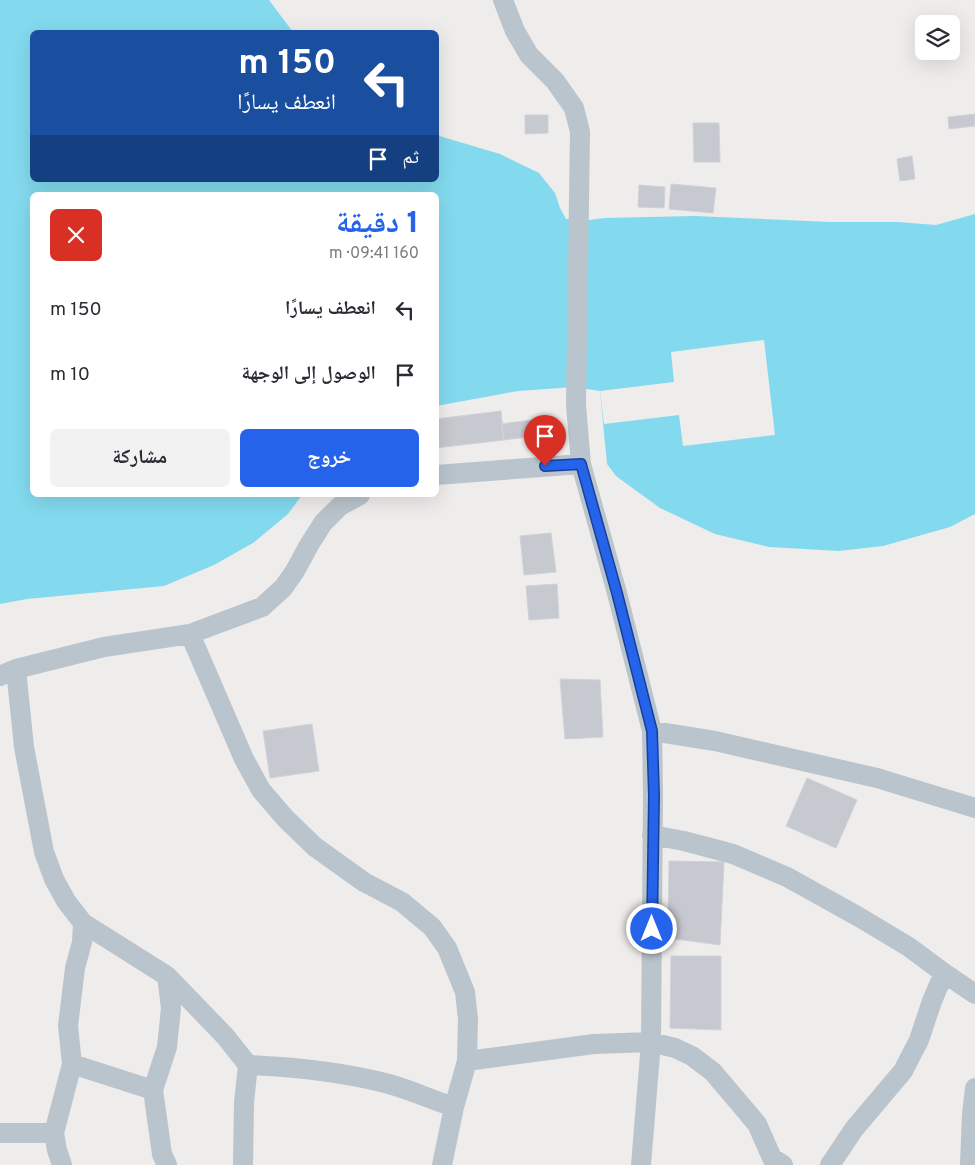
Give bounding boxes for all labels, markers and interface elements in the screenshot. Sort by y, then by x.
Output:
map controls [915,15,960,60]
button: layers [915,15,960,60]
text: 150 m [238,42,336,86]
icon: left [354,50,419,115]
text: انعطف يسارًا [237,90,336,117]
icon: arrive [364,145,392,173]
text: ثم [402,146,419,170]
text: 1 دقيقة [336,206,419,243]
button: close [50,209,102,261]
text: 160 m · 09:41 [329,244,419,264]
icon: left [391,296,419,324]
text: انعطف يسارًا [285,297,376,321]
text: 150 m [50,298,102,322]
icon: arrive [391,361,419,389]
text: الوصول إلى الوجهة [242,362,376,386]
text: 10 m [50,363,90,387]
pin [524,415,566,466]
icon: arrive [531,422,559,450]
button: مشاركة [50,429,230,487]
button: خروج [240,429,419,487]
position arrow [625,902,677,954]

